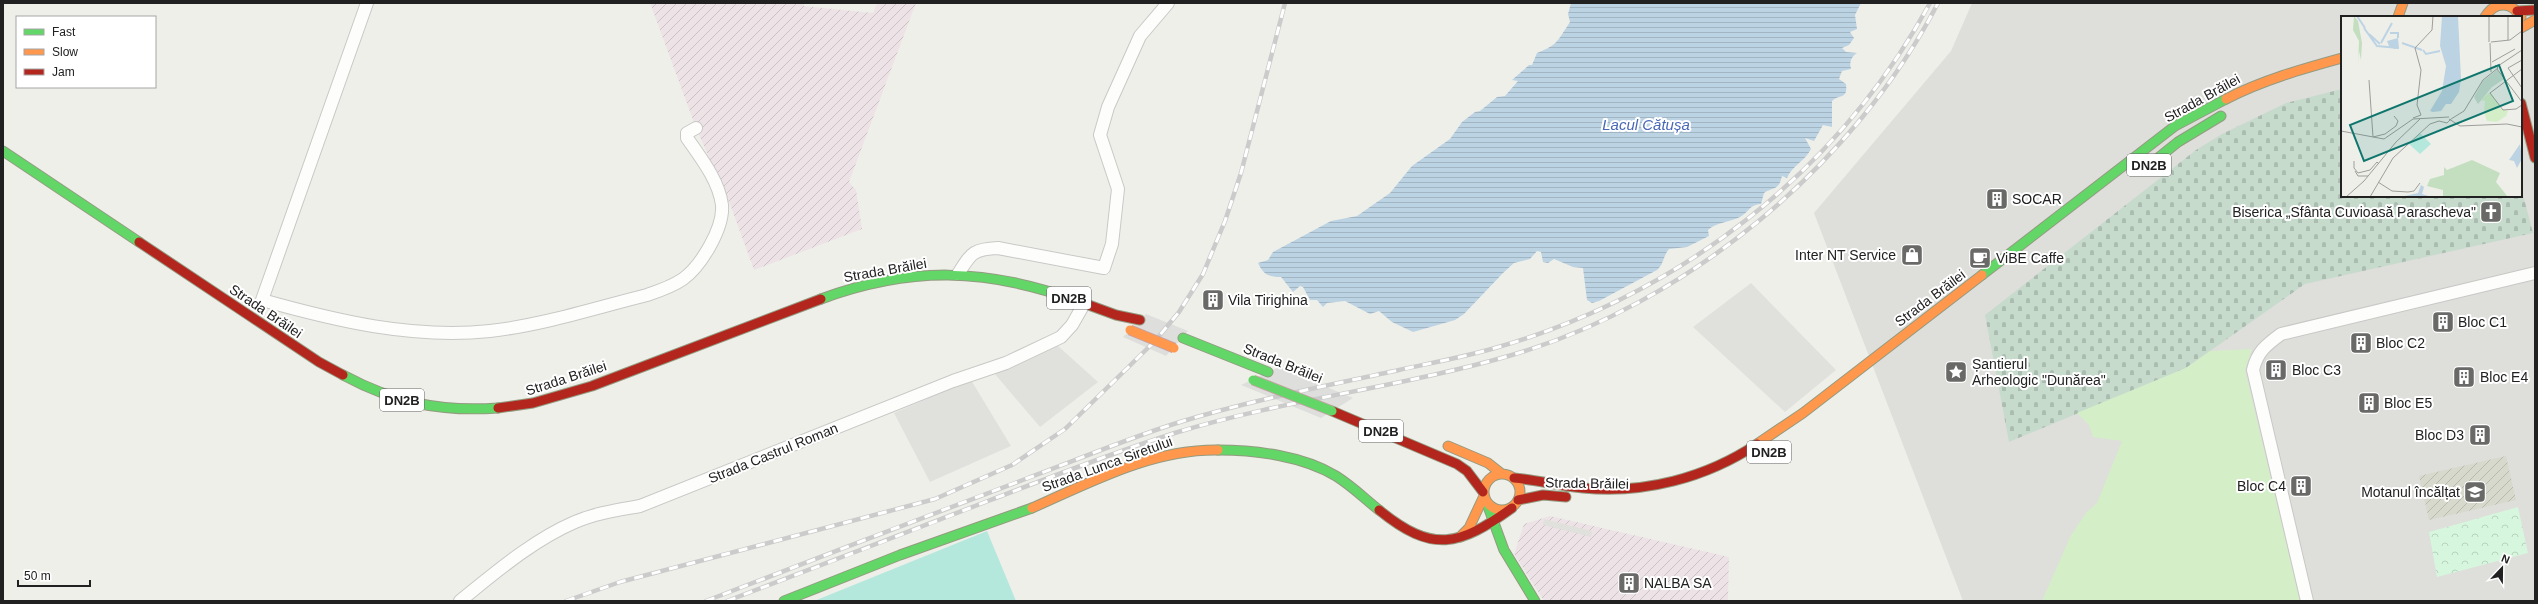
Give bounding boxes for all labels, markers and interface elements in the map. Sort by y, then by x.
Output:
legend [16,16,156,88]
inset map [2341,16,2522,197]
text: Fast [52,25,76,39]
text: Slow [52,45,78,59]
text: Jam [52,65,75,79]
street label: Strada Brăilei [2161,71,2243,125]
water label: Lacul Cătușa [1602,116,1690,133]
road number: DN2B [2127,154,2171,176]
building icon: SOCAR [1984,186,2010,212]
place label: SOCAR [2012,191,2062,207]
church icon: Biserica „Sfânta Cuvioasă Parascheva" [2478,199,2504,225]
place label: Biserica „Sfânta Cuvioasă Parascheva" [2232,204,2476,220]
shop icon: Inter NT Service [1899,242,1925,268]
cafe icon: ViBE Caffe [1967,245,1993,271]
place label: Inter NT Service [1795,247,1896,263]
place label: ViBE Caffe [1996,250,2064,266]
street label: Strada Brăilei [842,255,928,285]
street label: Strada Brăilei [1892,266,1968,330]
street label: Strada Brăilei [227,281,305,341]
road number: DN2B [1047,287,1091,309]
building icon: Vila Tirighina [1200,287,1226,313]
place label: Vila Tirighina [1228,292,1308,308]
building icon: Bloc C1 [2430,309,2456,335]
place label: Bloc C1 [2458,314,2507,330]
building icon: Bloc C2 [2348,330,2374,356]
place label: Bloc C2 [2376,335,2425,351]
street label: Strada Brăilei [1241,340,1325,386]
place label: Șantierul Arheologic "Dunărea" [1972,356,2106,388]
street label: Strada Brăilei [524,357,608,399]
building icon: Bloc C3 [2263,357,2289,383]
place icon: Șantierul Arheologic "Dunărea" [1943,359,1969,385]
place label: Bloc C3 [2292,362,2341,378]
building icon: Bloc E4 [2451,364,2477,390]
place label: Bloc E4 [2480,369,2528,385]
road number: DN2B [380,389,424,411]
building icon: Bloc E5 [2356,390,2382,416]
place label: Bloc E5 [2384,395,2432,411]
street label: Strada Castrul Roman [706,420,840,486]
road number: DN2B [1359,420,1403,442]
building icon: Bloc D3 [2467,422,2493,448]
place label: Bloc D3 [2415,427,2464,443]
street label: Strada Lunca Siretului [1040,433,1174,495]
road number: DN2B [1747,441,1791,463]
building icon: Bloc C4 [2288,473,2314,499]
street label: Strada Brăilei [1545,474,1629,492]
place label: Bloc C4 [2237,478,2286,494]
school or university icon: Motanul încălțat [2462,479,2488,505]
place label: Motanul încălțat [2361,484,2460,500]
north arrow [2482,548,2522,588]
text: N [2500,552,2512,566]
scale bar [18,562,90,588]
text: 50 m [24,569,51,583]
building icon: NALBA SA [1616,570,1642,596]
place label: NALBA SA [1644,575,1712,591]

